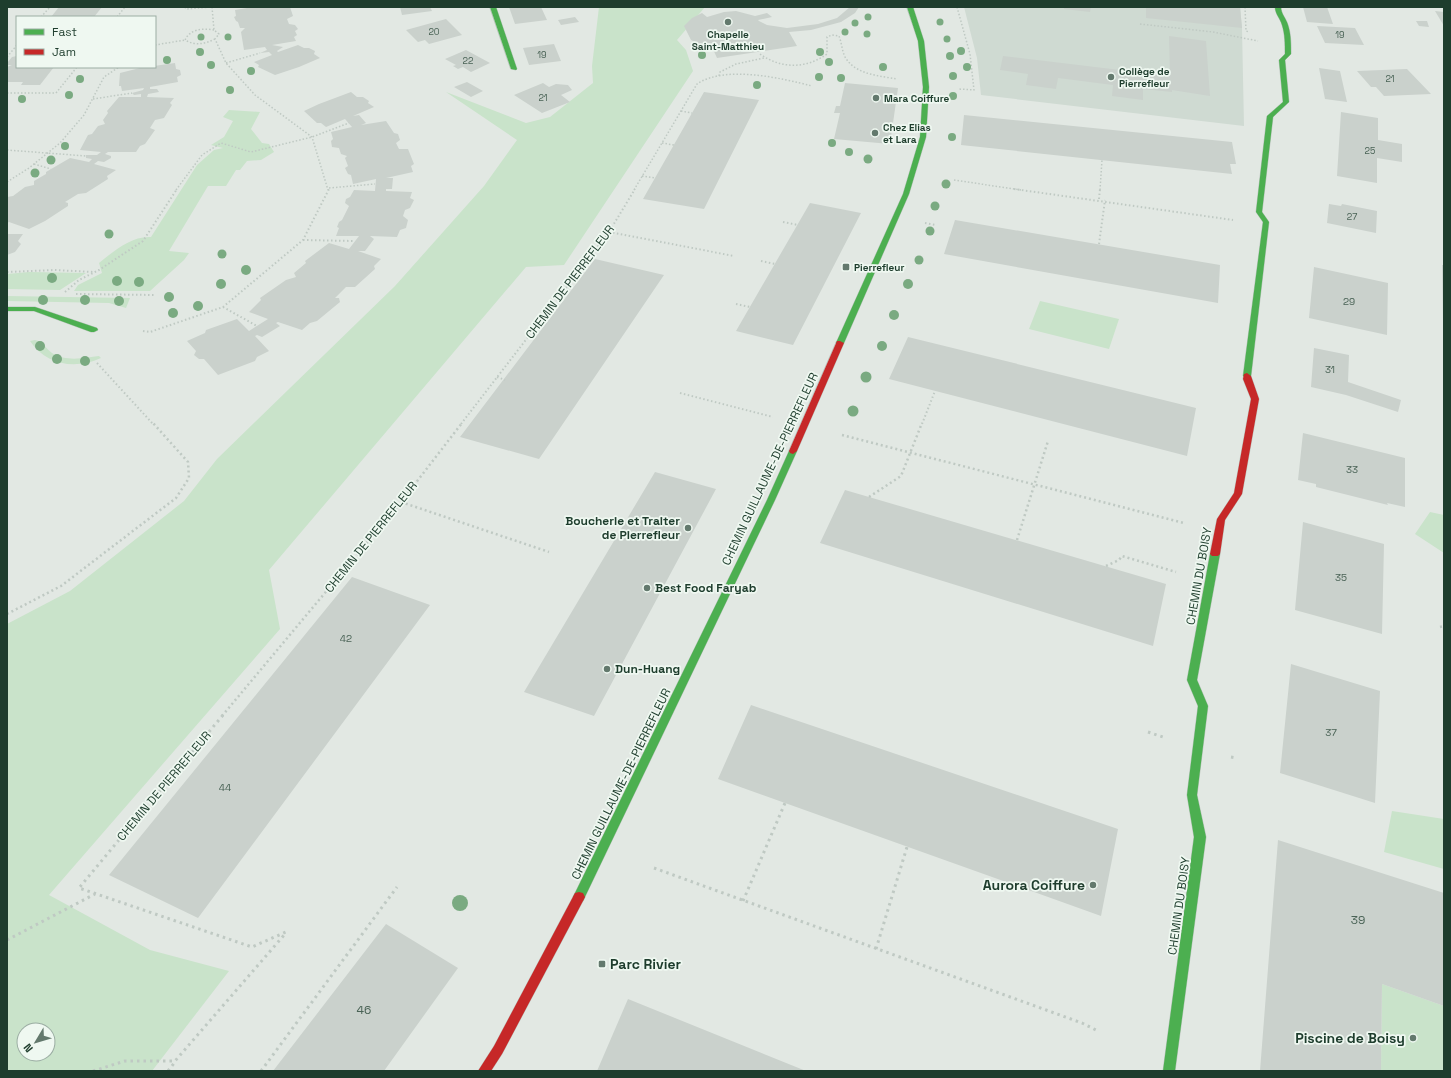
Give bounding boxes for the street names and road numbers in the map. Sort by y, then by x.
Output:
street label: CHEMIN DE PIERREFLEUR [522,222,618,342]
street label: CHEMIN GUILLAUME-DE-PIERREFLEUR [718,370,822,568]
street label: CHEMIN DE PIERREFLEUR [321,478,421,596]
street label: CHEMIN DU BOISY [1183,525,1216,626]
street label: CHEMIN GUILLAUME-DE-PIERREFLEUR [568,686,674,882]
street label: CHEMIN DE PIERREFLEUR [113,728,215,844]
street label: CHEMIN DU BOISY [1164,855,1194,956]

